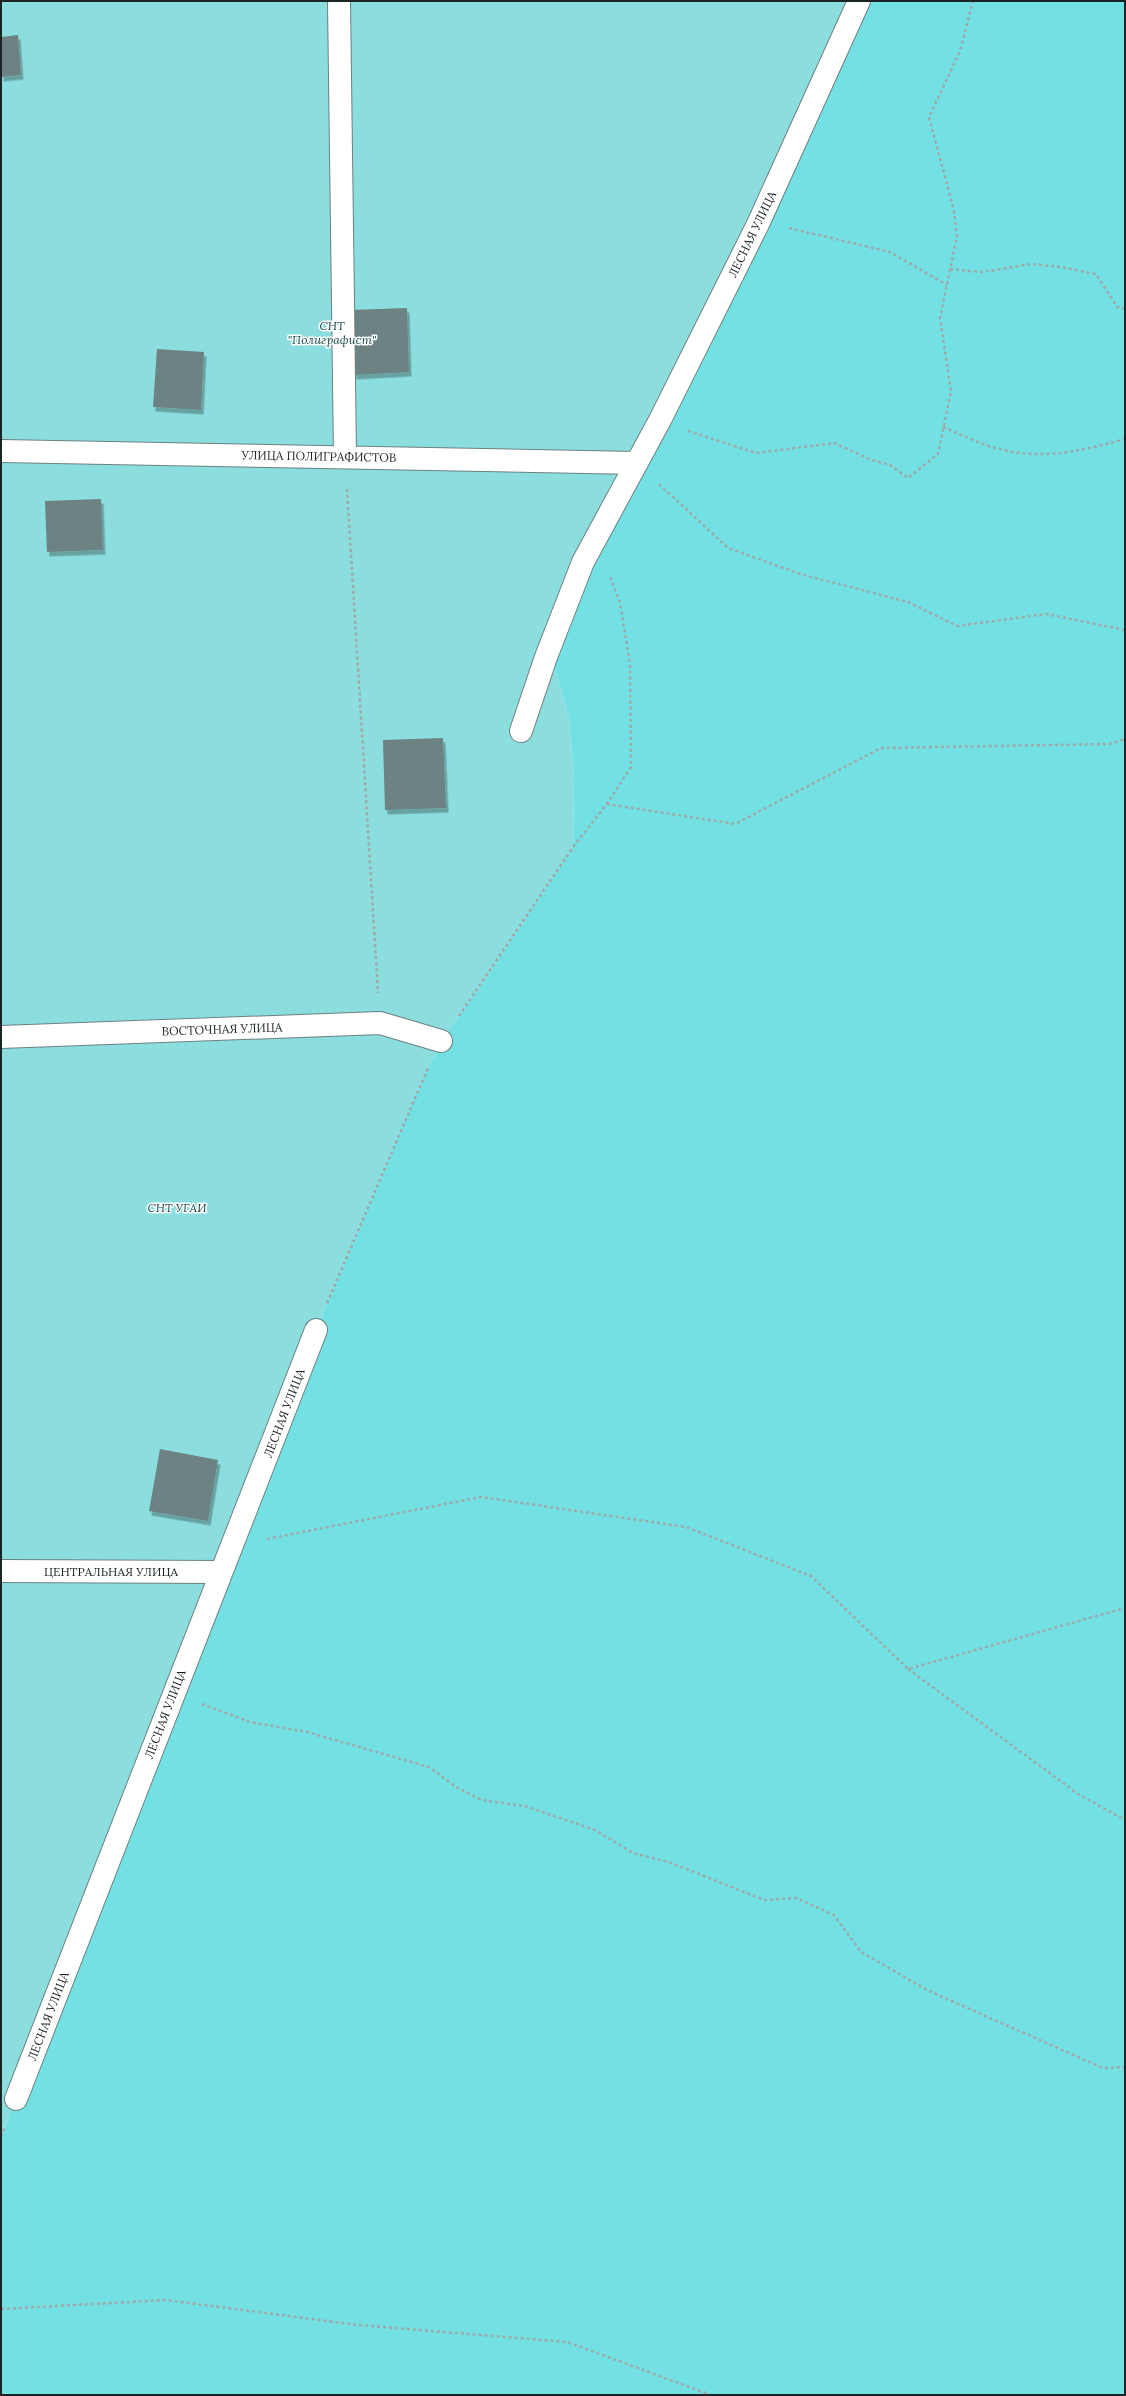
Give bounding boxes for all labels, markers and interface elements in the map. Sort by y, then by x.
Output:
street label: ЛЕСНАЯ УЛИЦА [725,188,780,280]
park label: СНТ "Полиграфист" [288,318,376,347]
street label: УЛИЦА ПОЛИГРАФИСТОВ [241,447,396,465]
street label: ВОСТОЧНАЯ УЛИЦА [161,1019,283,1039]
park label: СНТ УГАИ [147,1200,207,1215]
street label: ЛЕСНАЯ УЛИЦА [260,1366,308,1460]
street label: ЦЕНТРАЛЬНАЯ УЛИЦА [44,1564,178,1579]
street label: ЛЕСНАЯ УЛИЦА [141,1667,189,1761]
street label: ЛЕСНАЯ УЛИЦА [24,1969,72,2063]

